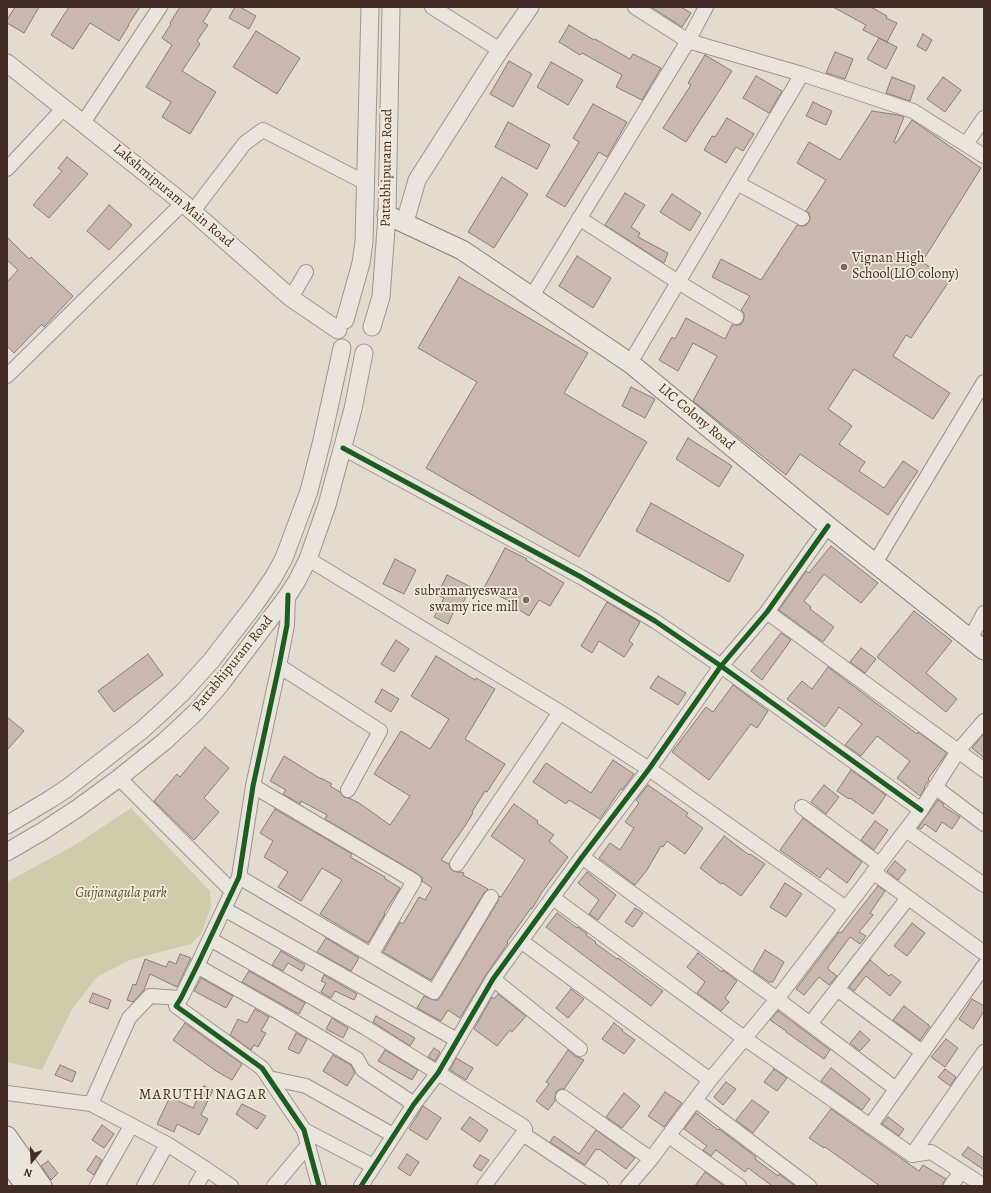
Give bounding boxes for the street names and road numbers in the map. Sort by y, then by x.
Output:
street label: Pattabhipuram Road [378,109,396,227]
street label: Lakshmipuram Main Road [109,141,237,251]
street label: LIC Colony Road [654,380,738,454]
street label: Pattabhipuram Road [189,613,277,715]

